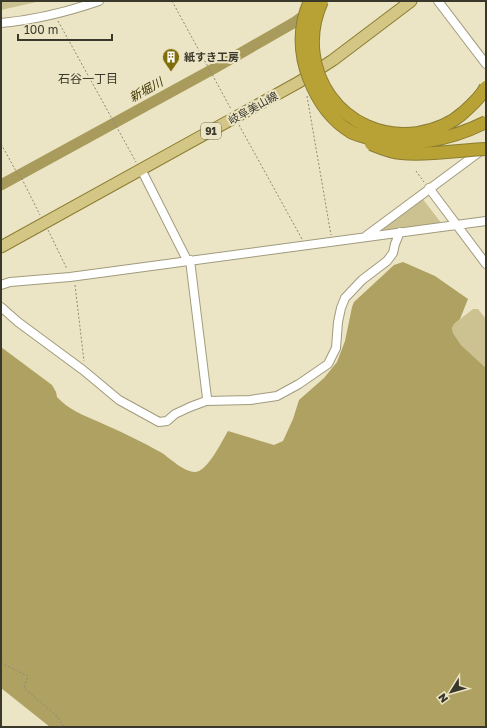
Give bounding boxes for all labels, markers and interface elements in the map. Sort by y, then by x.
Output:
scale bar [18,16,112,42]
text: 100 m [24,22,58,37]
building icon: 紙すき工房 [161,47,181,72]
place label: 紙すき工房 [184,50,239,63]
district label: 石谷一丁目 [58,71,118,86]
water label: 新堀川 [126,73,167,105]
street label: 岐阜美山線 [226,89,280,127]
road number: 91 [201,123,221,139]
north arrow [431,672,471,712]
text: N [435,691,450,706]

